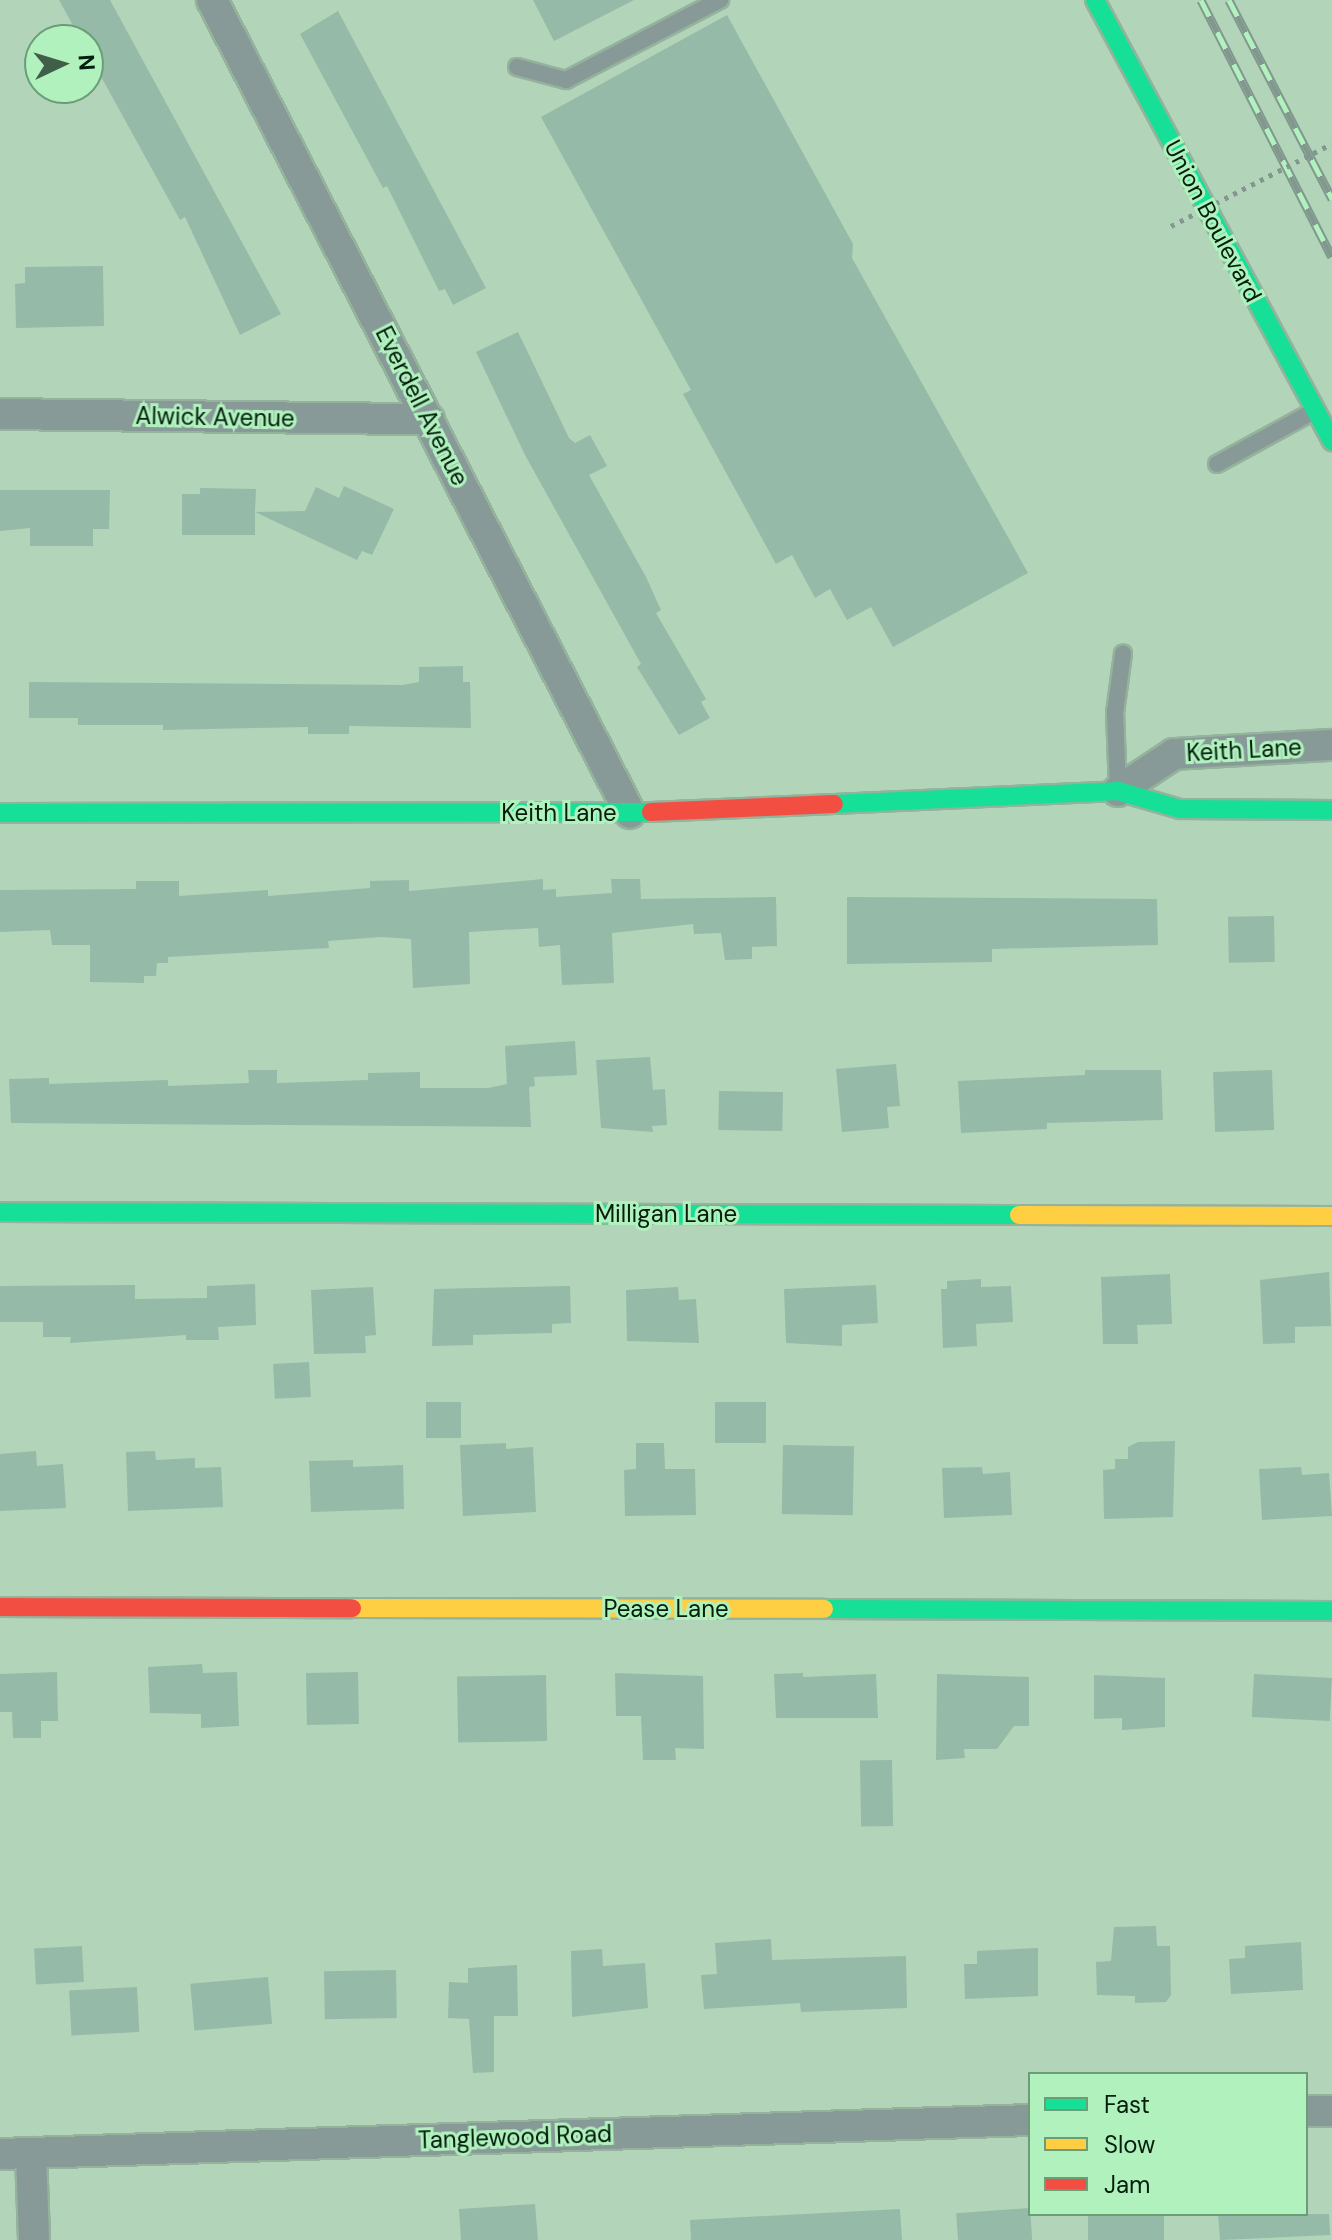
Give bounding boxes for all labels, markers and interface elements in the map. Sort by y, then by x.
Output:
north arrow [24,24,104,104]
text: N [71,53,101,71]
street label: Union Boulevard [1158,135,1268,307]
street label: Everdell Avenue [369,322,475,490]
street label: Alwick Avenue [135,401,295,433]
street label: Keith Lane [1186,733,1302,767]
street label: Keith Lane [501,799,617,827]
street label: Milligan Lane [595,1200,737,1228]
street label: Pease Lane [603,1595,729,1623]
legend [1028,2072,1308,2216]
text: Fast [1104,2089,1150,2120]
street label: Tanglewood Road [418,2119,612,2155]
text: Slow [1104,2129,1155,2160]
text: Jam [1104,2169,1150,2200]

